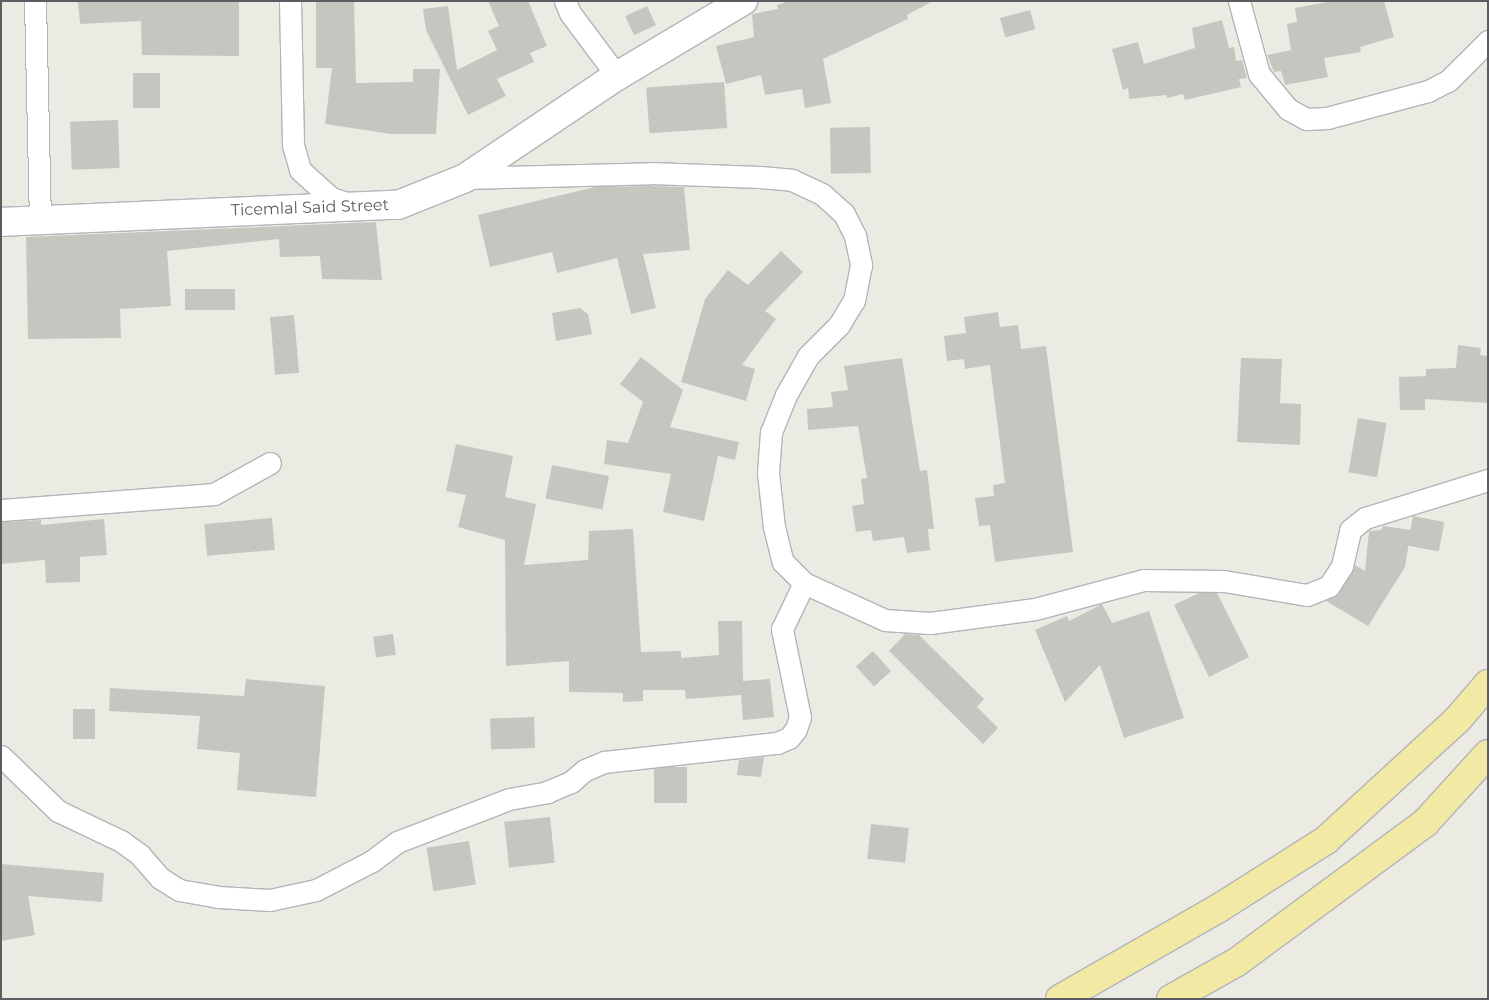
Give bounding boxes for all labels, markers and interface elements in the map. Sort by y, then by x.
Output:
street label: Ticemlal Said Street [231,196,389,220]

